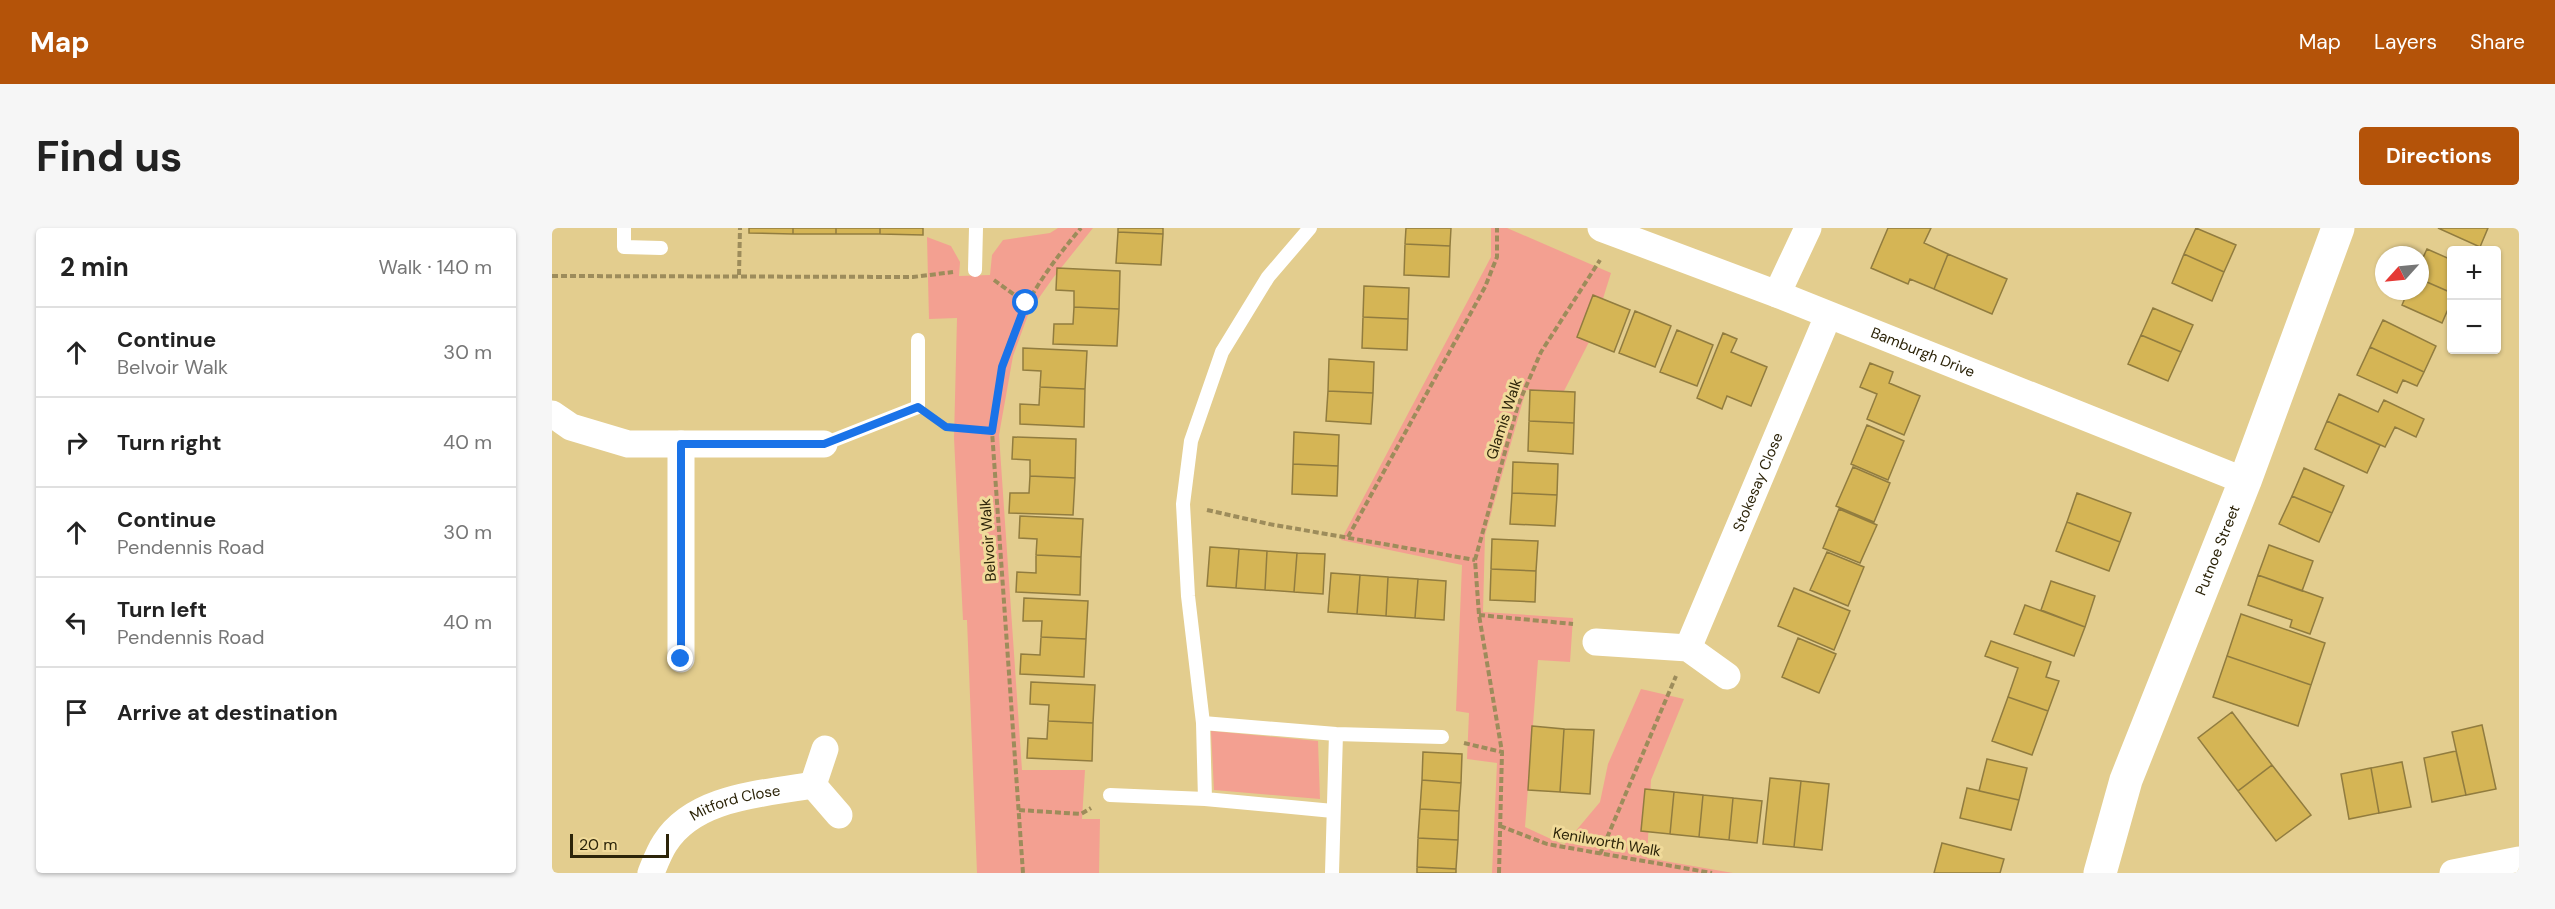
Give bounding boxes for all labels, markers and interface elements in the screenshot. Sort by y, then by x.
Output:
text: Map [30,24,90,61]
text: Map [2299,28,2341,56]
text: Layers [2374,28,2437,56]
text: Share [2470,28,2525,56]
button: Directions [2359,127,2519,185]
text: Find us [36,129,182,184]
north arrow [2375,246,2429,300]
map controls [2447,246,2501,354]
button: + [2447,246,2501,300]
text: 2 min [60,250,129,284]
text: Walk · 140 m [378,254,492,280]
route start [1012,289,1038,315]
button: − [2447,300,2501,354]
street label: Bamburgh Drive [1868,322,1978,382]
text: Continue [117,325,216,354]
icon: ahead [60,336,93,369]
text: 30 m [443,339,492,365]
text: Belvoir Walk [117,354,228,380]
street label: Glamis Walk [1481,375,1527,462]
icon: right [60,426,93,459]
text: Turn right [117,428,222,457]
text: 40 m [443,429,492,455]
street label: Stokesay Close [1728,430,1788,535]
street label: Belvoir Walk [975,497,1001,582]
street label: Putnoe Street [2190,502,2245,598]
text: Continue [117,505,216,534]
icon: ahead [60,516,93,549]
text: 30 m [443,519,492,545]
text: Pendennis Road [117,534,264,560]
text: Turn left [117,595,207,624]
icon: left [60,606,93,639]
text: 40 m [443,609,492,635]
text: Pendennis Road [117,624,264,650]
route end [667,645,693,671]
icon: arrive [60,696,93,729]
text: Arrive at destination [117,698,338,727]
street label: Mitford Close [686,780,782,826]
street label: Kenilworth Walk [1551,823,1663,861]
scale bar [570,831,669,858]
text: 20 m [579,834,618,855]

